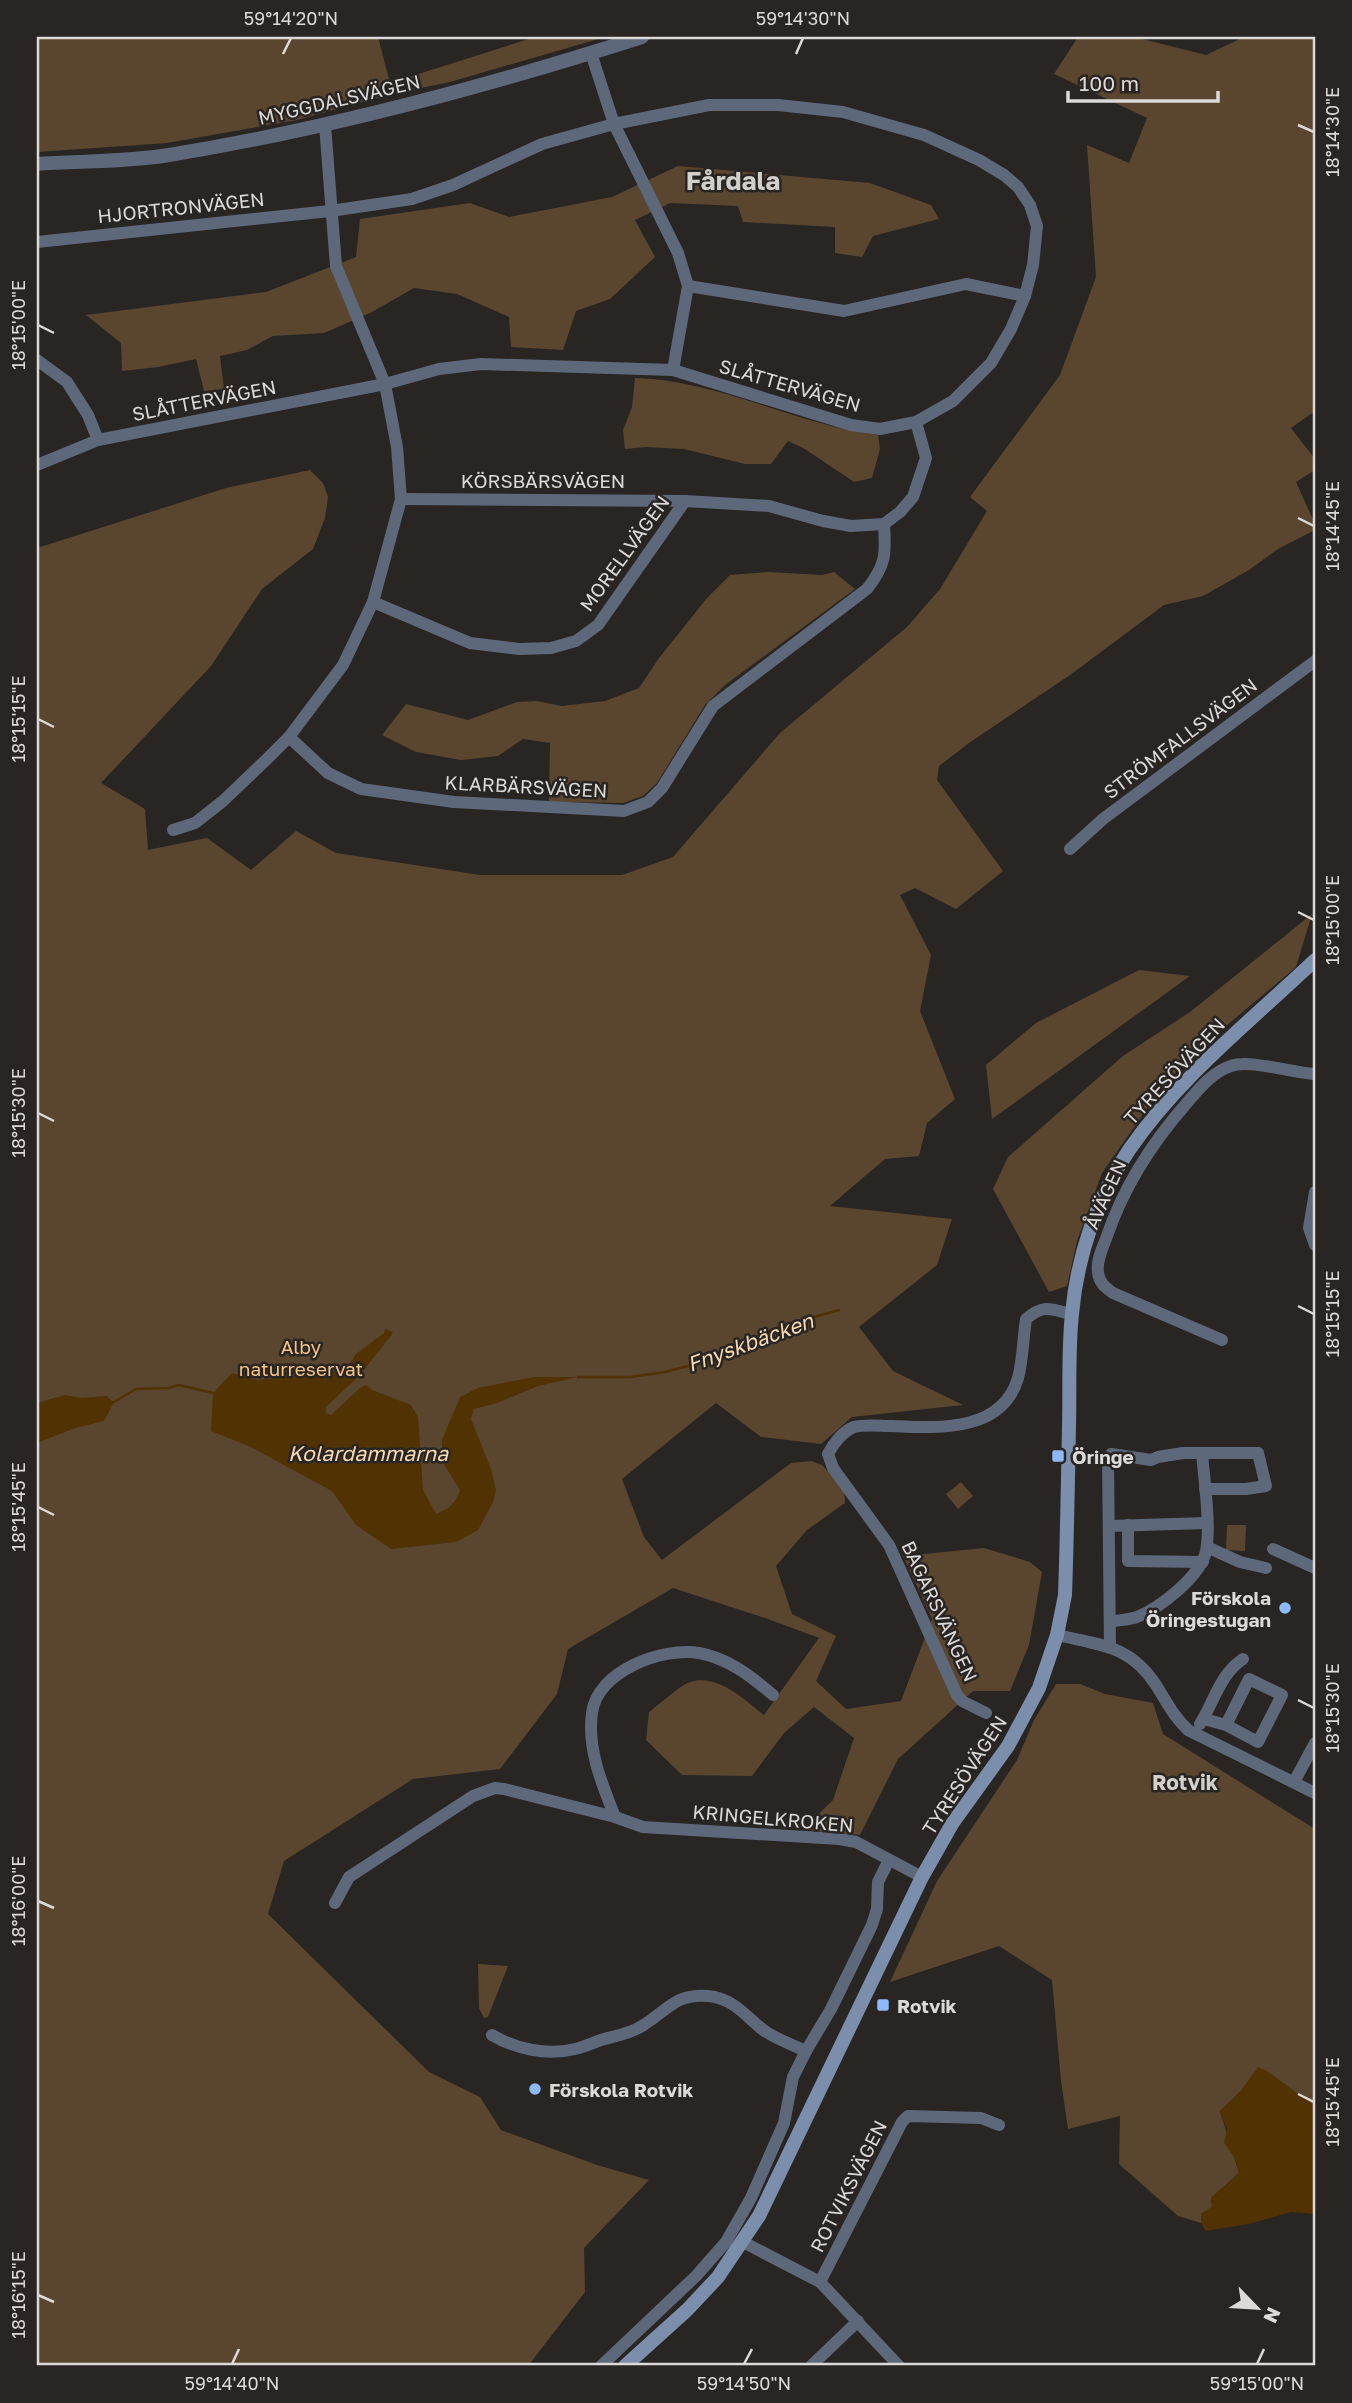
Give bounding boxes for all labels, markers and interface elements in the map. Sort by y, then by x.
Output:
text: 59°14'20"N [244,7,338,29]
text: 59°14'30"N [756,7,850,29]
scale bar [1068,60,1219,104]
street label: MYGGDALSVÄGEN [256,69,422,129]
text: 100 m [1079,70,1139,96]
text: 18°14'30"E [1321,87,1343,177]
district label: Fårdala [686,165,780,196]
street label: HJORTRONVÄGEN [96,187,266,227]
text: 18°15'00"E [7,280,29,370]
street label: SLÅTTERVÄGEN [717,354,863,416]
street label: SLÅTTERVÄGEN [130,375,278,425]
street label: KÖRSBÄRSVÄGEN [461,469,625,492]
text: 18°14'45"E [1321,481,1343,571]
street label: MORELLVÄGEN [574,491,674,615]
street label: STRÖMFALLSVÄGEN [1099,673,1261,803]
text: 18°15'15"E [7,675,29,763]
street label: KLARBÄRSVÄGEN [444,770,608,802]
text: 18°15'00"E [1321,875,1343,965]
street label: TYRESÖVÄGEN [1119,1013,1229,1129]
text: 18°15'30"E [7,1068,29,1158]
street label: ÅVÄGEN [1079,1156,1131,1232]
text: 18°15'15"E [1321,1270,1343,1358]
water label: Fnyskbäcken [683,1307,818,1377]
park label: Alby naturreservat [239,1335,363,1380]
water label: Kolardammarna [288,1440,449,1466]
place label: Öringe [1072,1445,1134,1468]
marker: Öringe [1050,1448,1066,1464]
text: 18°15'45"E [7,1462,29,1552]
street label: BAGARSVÄNGEN [897,1537,983,1685]
place label: Förskola Öringestugan [1146,1586,1271,1631]
marker: Förskola Öringestugan [1277,1600,1293,1616]
text: 18°15'30"E [1321,1663,1343,1753]
street label: TYRESÖVÄGEN [917,1711,1011,1839]
district label: Rotvik [1152,1769,1218,1795]
street label: KRINGELKROKEN [692,1800,854,1836]
text: 18°16'00"E [7,1856,29,1946]
place label: Rotvik [897,1994,957,2017]
marker: Rotvik [875,1997,891,2013]
text: 18°15'45"E [1321,2057,1343,2147]
place label: Förskola Rotvik [549,2078,693,2101]
marker: Förskola Rotvik [527,2081,543,2097]
street label: ROTVIKSVÄGEN [805,2116,891,2256]
text: 18°16'15"E [7,2251,29,2339]
north arrow [1222,2274,1292,2344]
text: N [1259,2304,1286,2327]
text: 59°14'40"N [185,2372,279,2394]
text: 59°14'50"N [697,2372,791,2394]
text: 59°15'00"N [1210,2372,1304,2394]

